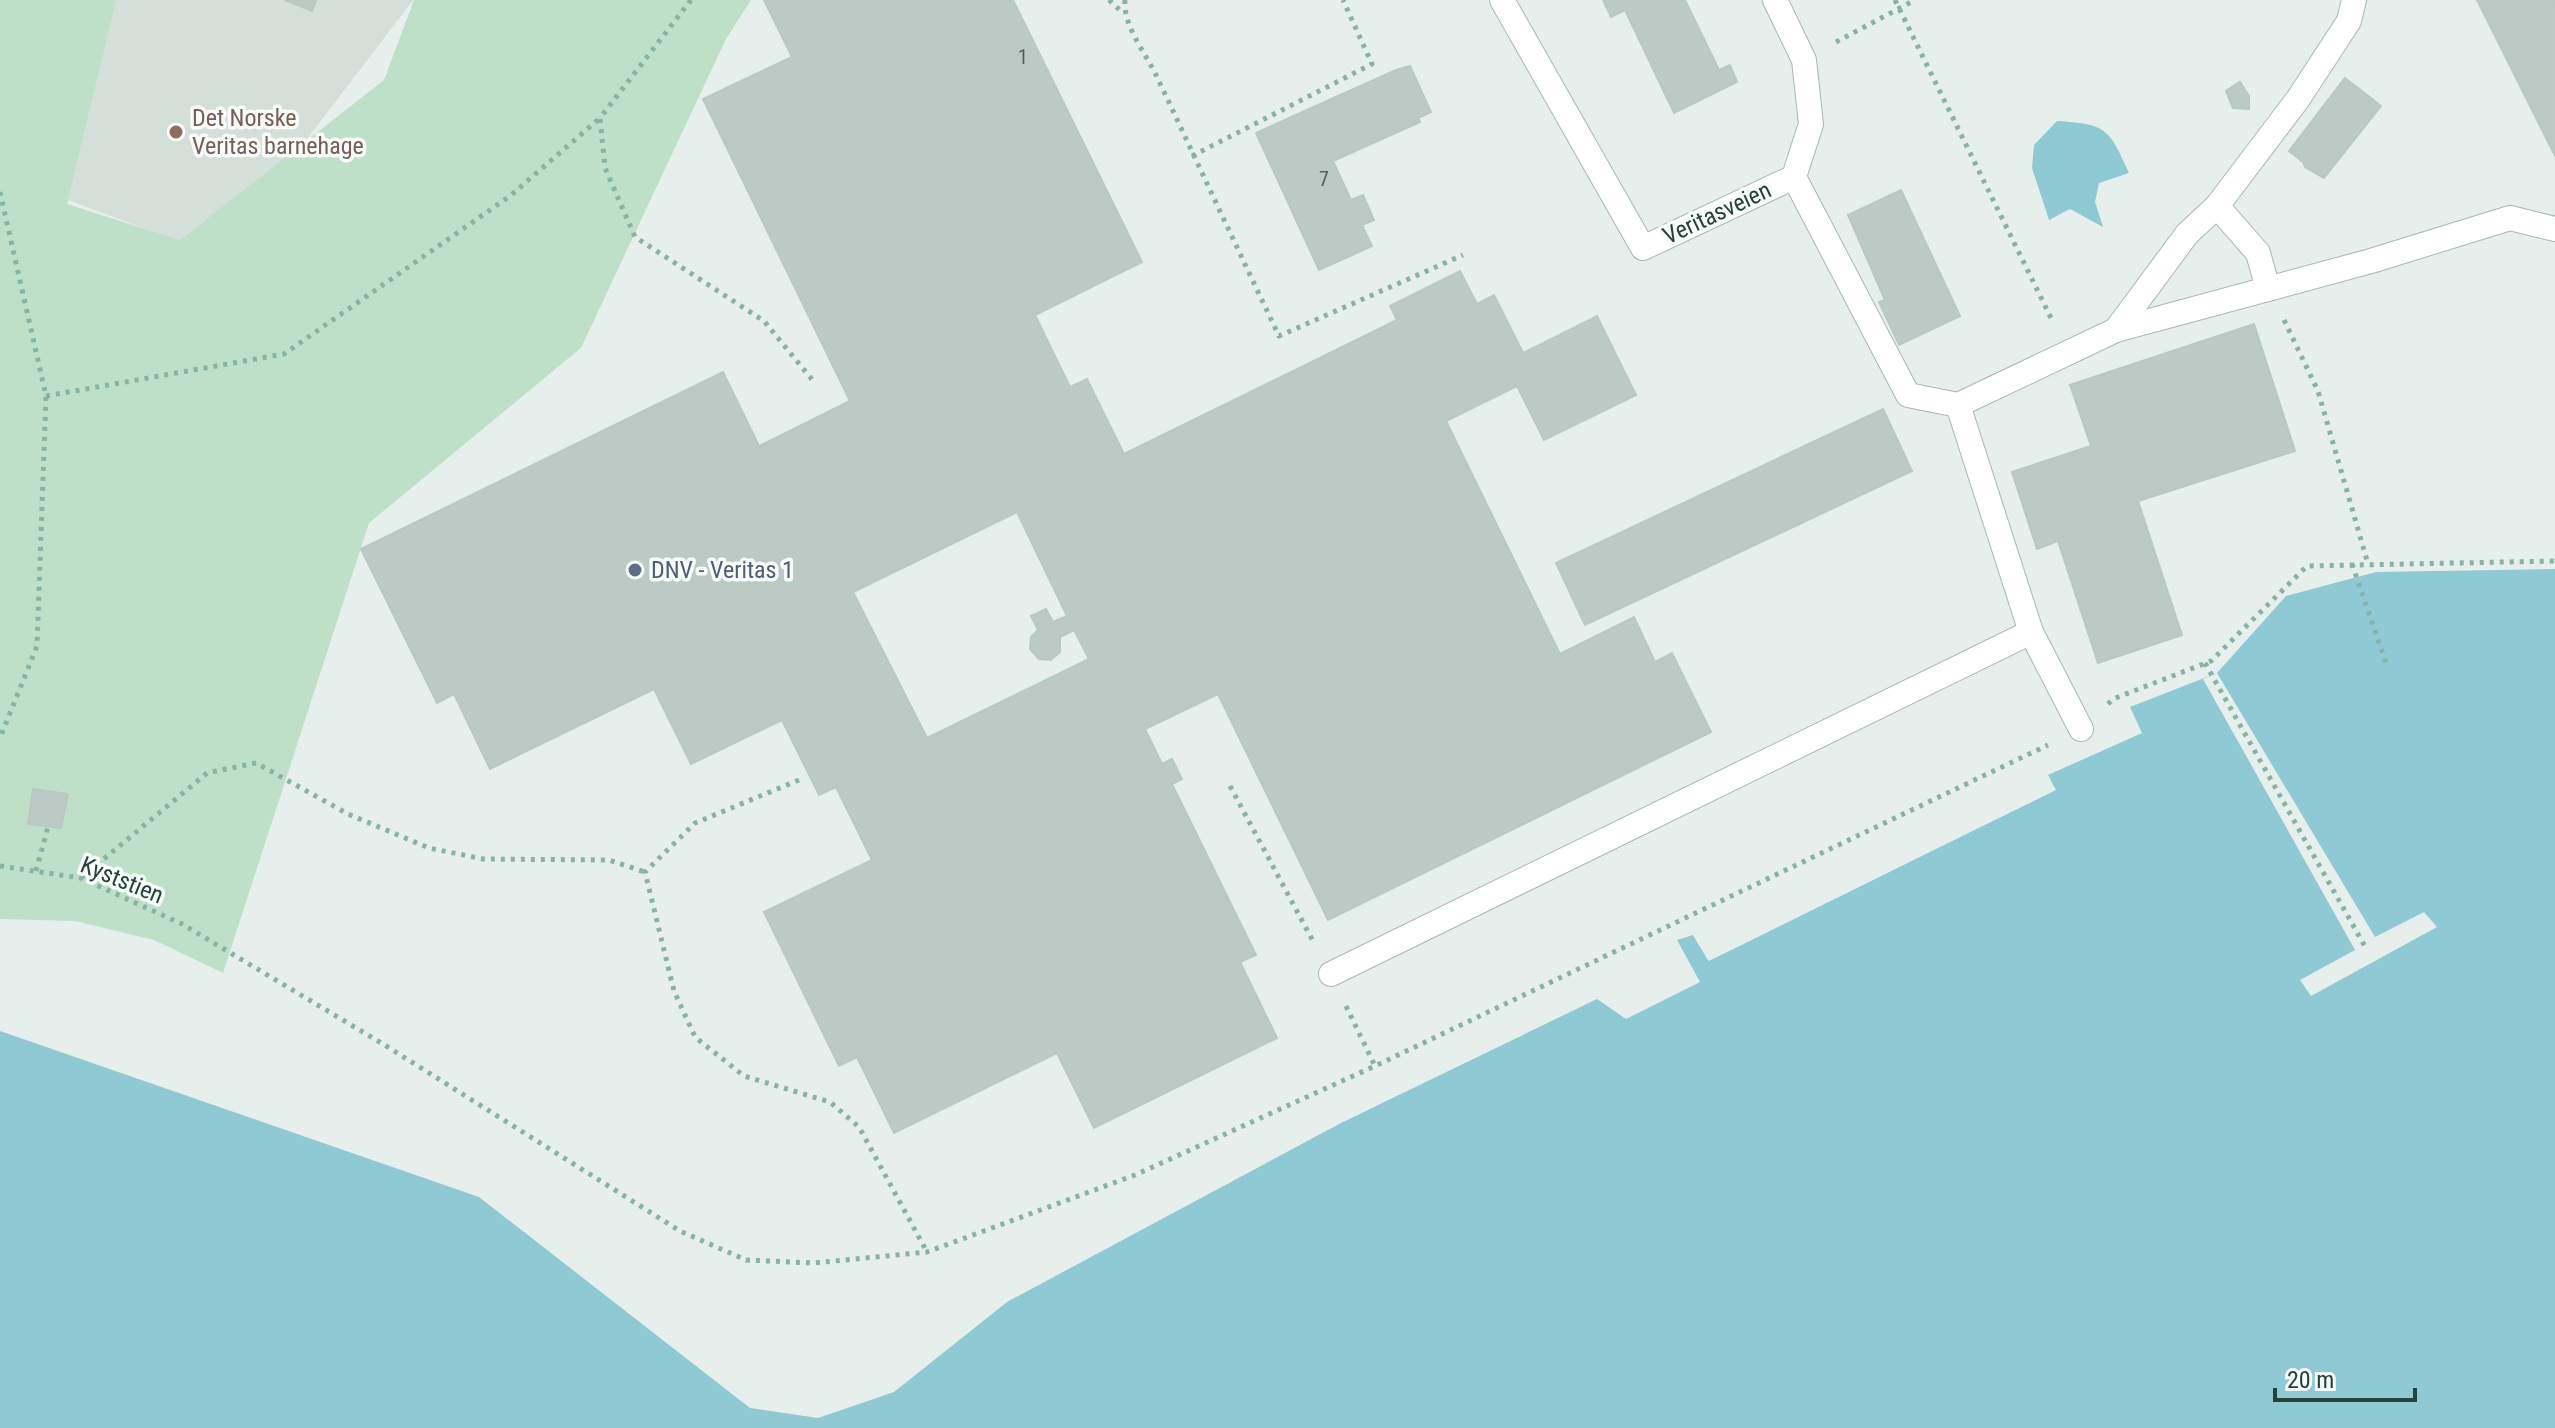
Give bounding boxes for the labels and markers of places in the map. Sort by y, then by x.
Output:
place label: Det Norske Veritas barnehage [192,104,364,160]
marker: Det Norske Veritas barnehage [167,123,185,141]
place label: DNV - Veritas 1 [651,556,794,584]
marker: DNV - Veritas 1 [626,561,644,579]

